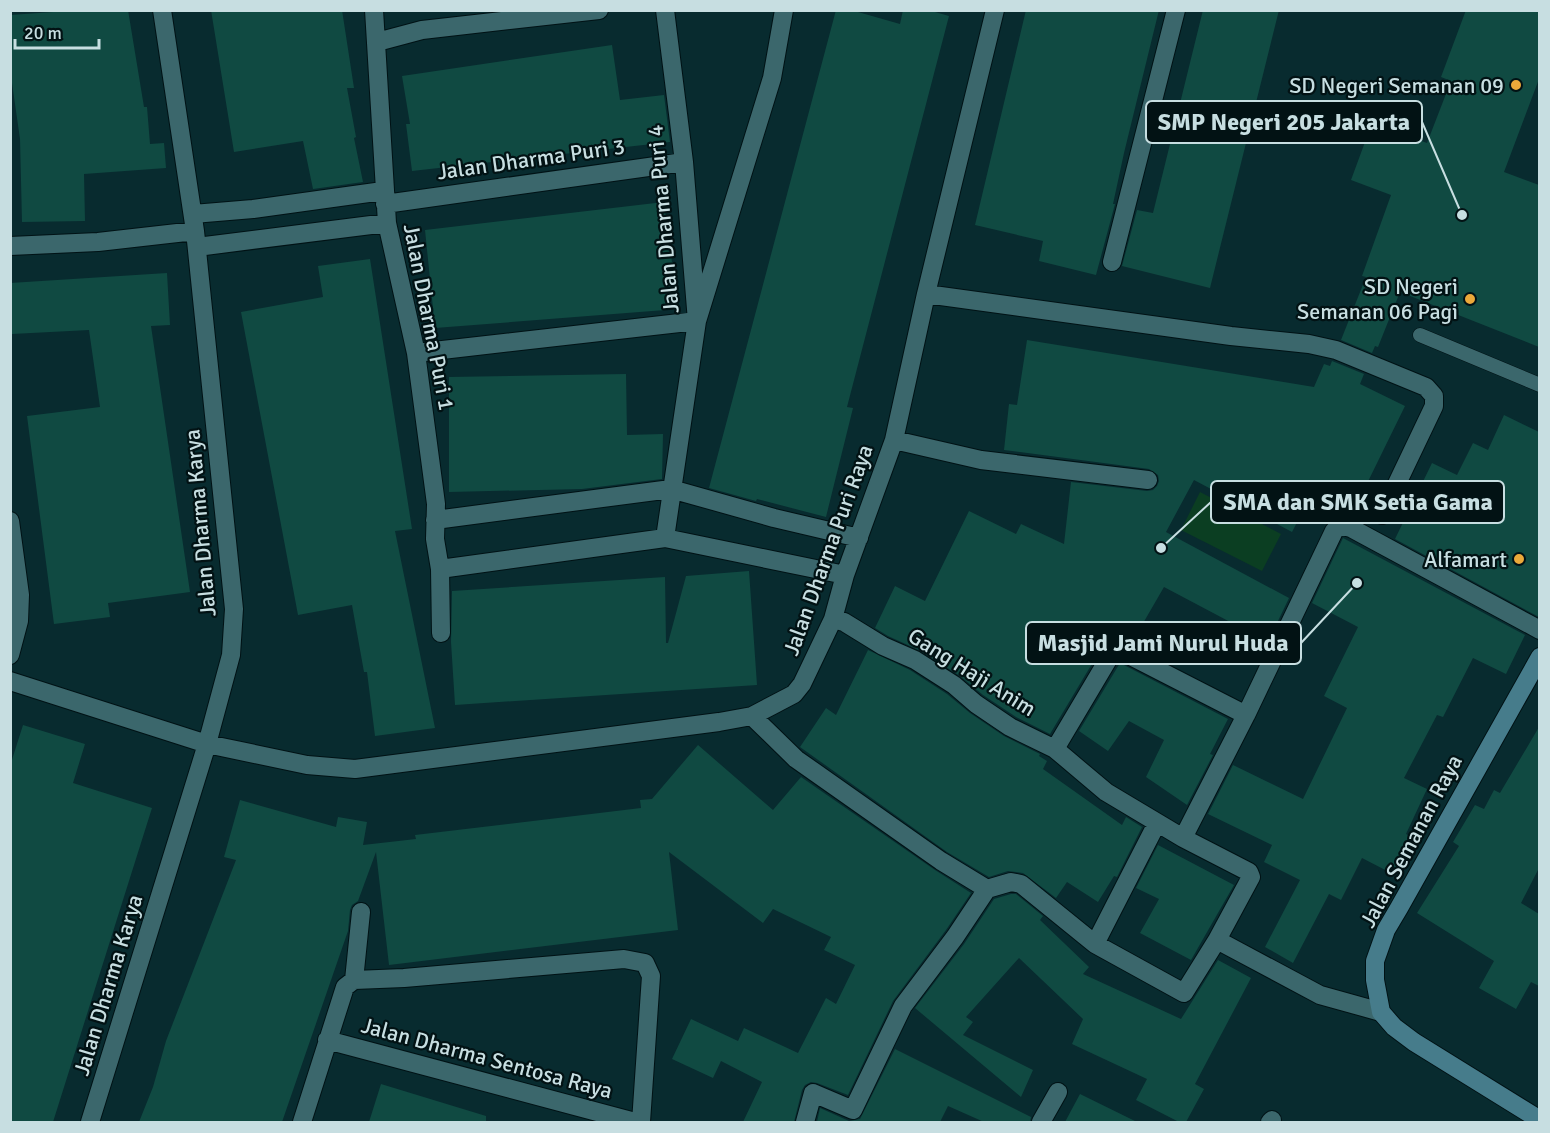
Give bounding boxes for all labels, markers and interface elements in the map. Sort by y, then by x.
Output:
scale bar [15,12,99,50]
text: 20 m [24,22,62,44]
place label: SD Negeri Semanan 09 [1289,72,1504,99]
marker: SD Negeri Semanan 09 [1509,78,1523,92]
callout: SMP Negeri 205 Jakarta [1146,101,1422,143]
text: SMP Negeri 205 Jakarta [1158,107,1410,137]
street label: Jalan Dharma Puri 4 [641,123,685,314]
street label: Jalan Dharma Puri 3 [435,132,627,186]
street label: Jalan Dharma Puri 1 [398,221,460,413]
place label: SD Negeri Semanan 06 Pagi [1297,273,1458,325]
marker: SD Negeri Semanan 06 Pagi [1463,292,1477,306]
street label: Jalan Dharma Karya [178,428,222,618]
street label: Jalan Dharma Puri Raya [777,441,879,659]
callout: SMA dan SMK Setia Gama [1211,481,1504,523]
text: SMA dan SMK Setia Gama [1223,487,1493,517]
place label: Alfamart [1424,546,1507,573]
marker: Alfamart [1512,552,1526,566]
street label: Gang Haji Anim [903,622,1041,722]
callout: Masjid Jami Nurul Huda [1026,622,1301,664]
text: Masjid Jami Nurul Huda [1038,628,1288,658]
street label: Jalan Semanan Raya [1354,750,1468,932]
street label: Jalan Dharma Karya [68,891,148,1079]
street label: Jalan Dharma Sentosa Raya [359,1011,615,1105]

